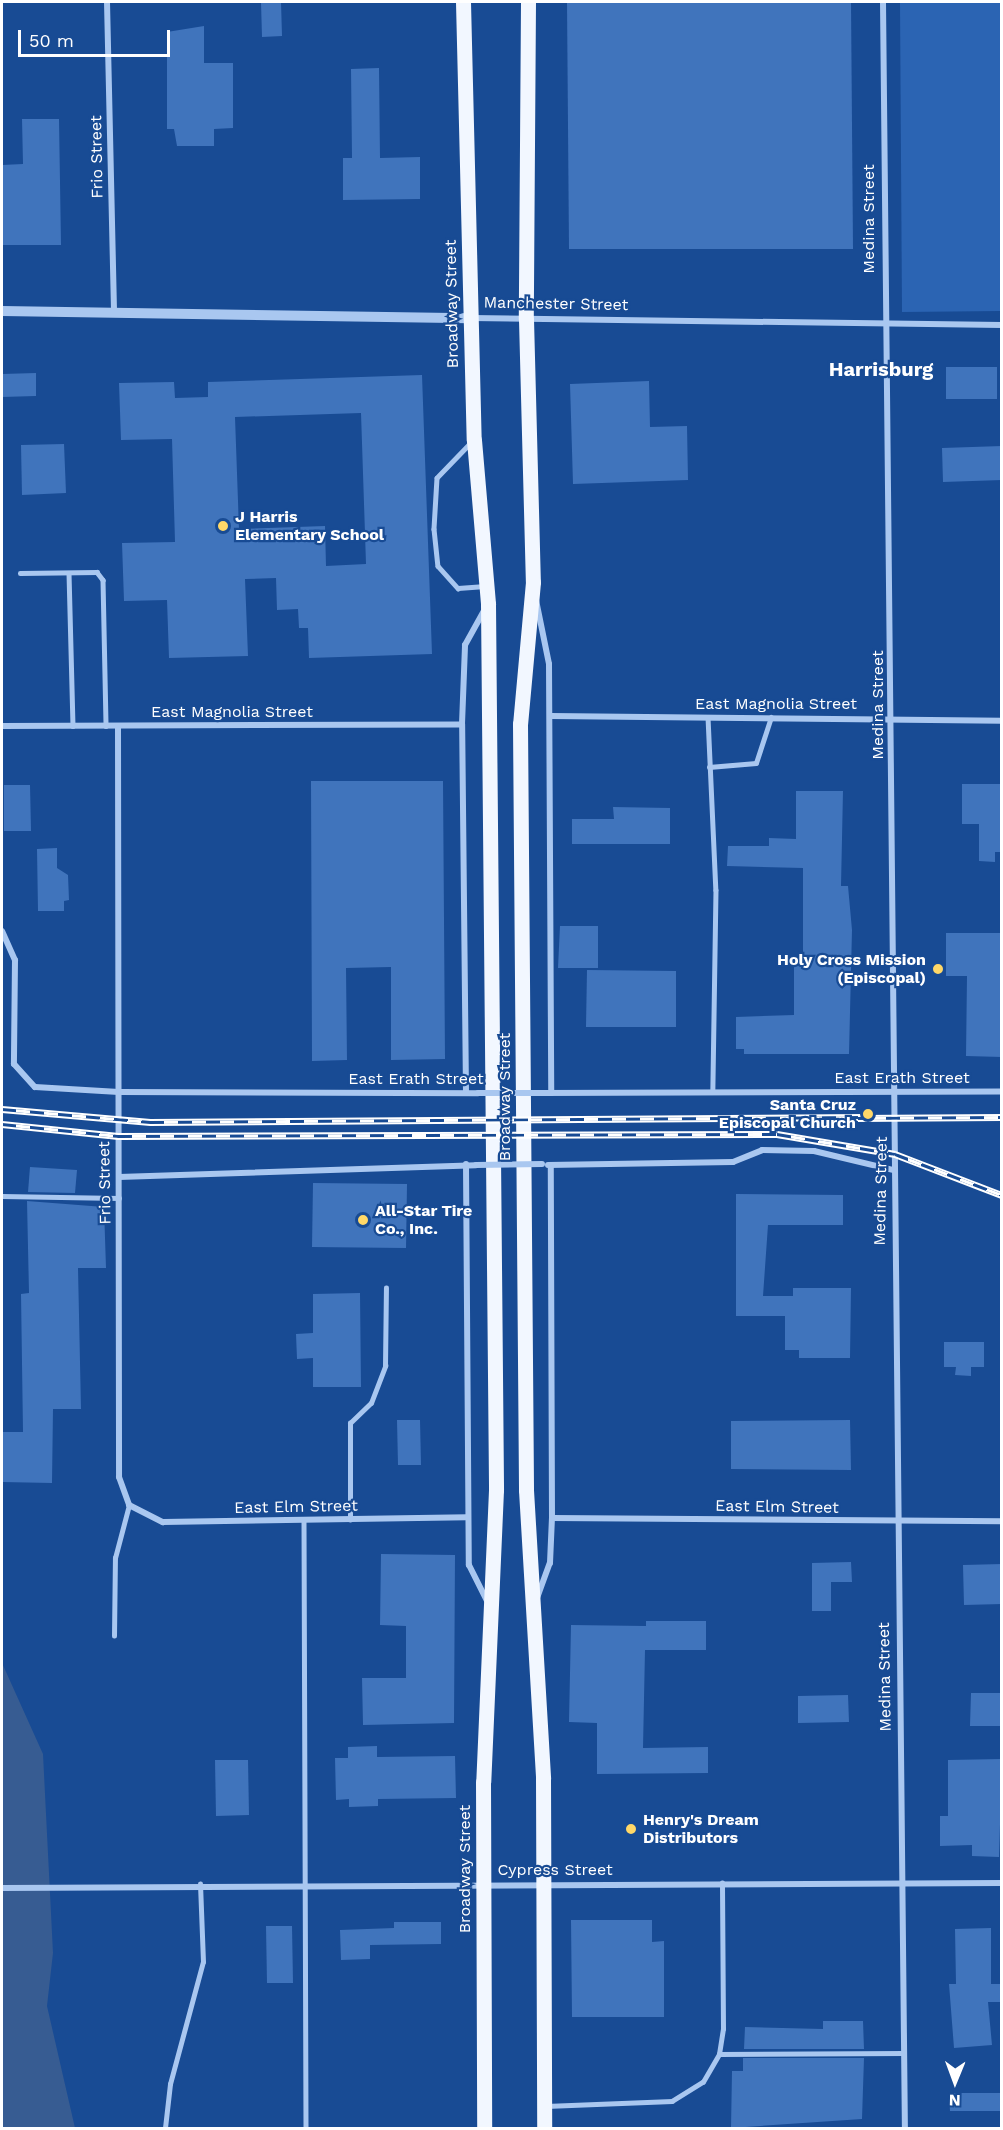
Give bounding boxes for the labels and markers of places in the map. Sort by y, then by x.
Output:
place label: J Harris Elementary School [235,507,384,545]
marker: J Harris Elementary School [216,519,230,533]
place label: Holy Cross Mission (Episcopal) [777,950,926,988]
marker: Holy Cross Mission (Episcopal) [931,962,945,976]
place label: Santa Cruz Episcopal Church [719,1095,856,1133]
marker: Santa Cruz Episcopal Church [861,1107,875,1121]
place label: All-Star Tire Co., Inc. [375,1201,473,1239]
marker: All-Star Tire Co., Inc. [356,1213,370,1227]
place label: Henry's Dream Distributors [643,1810,759,1848]
marker: Henry's Dream Distributors [624,1822,638,1836]

